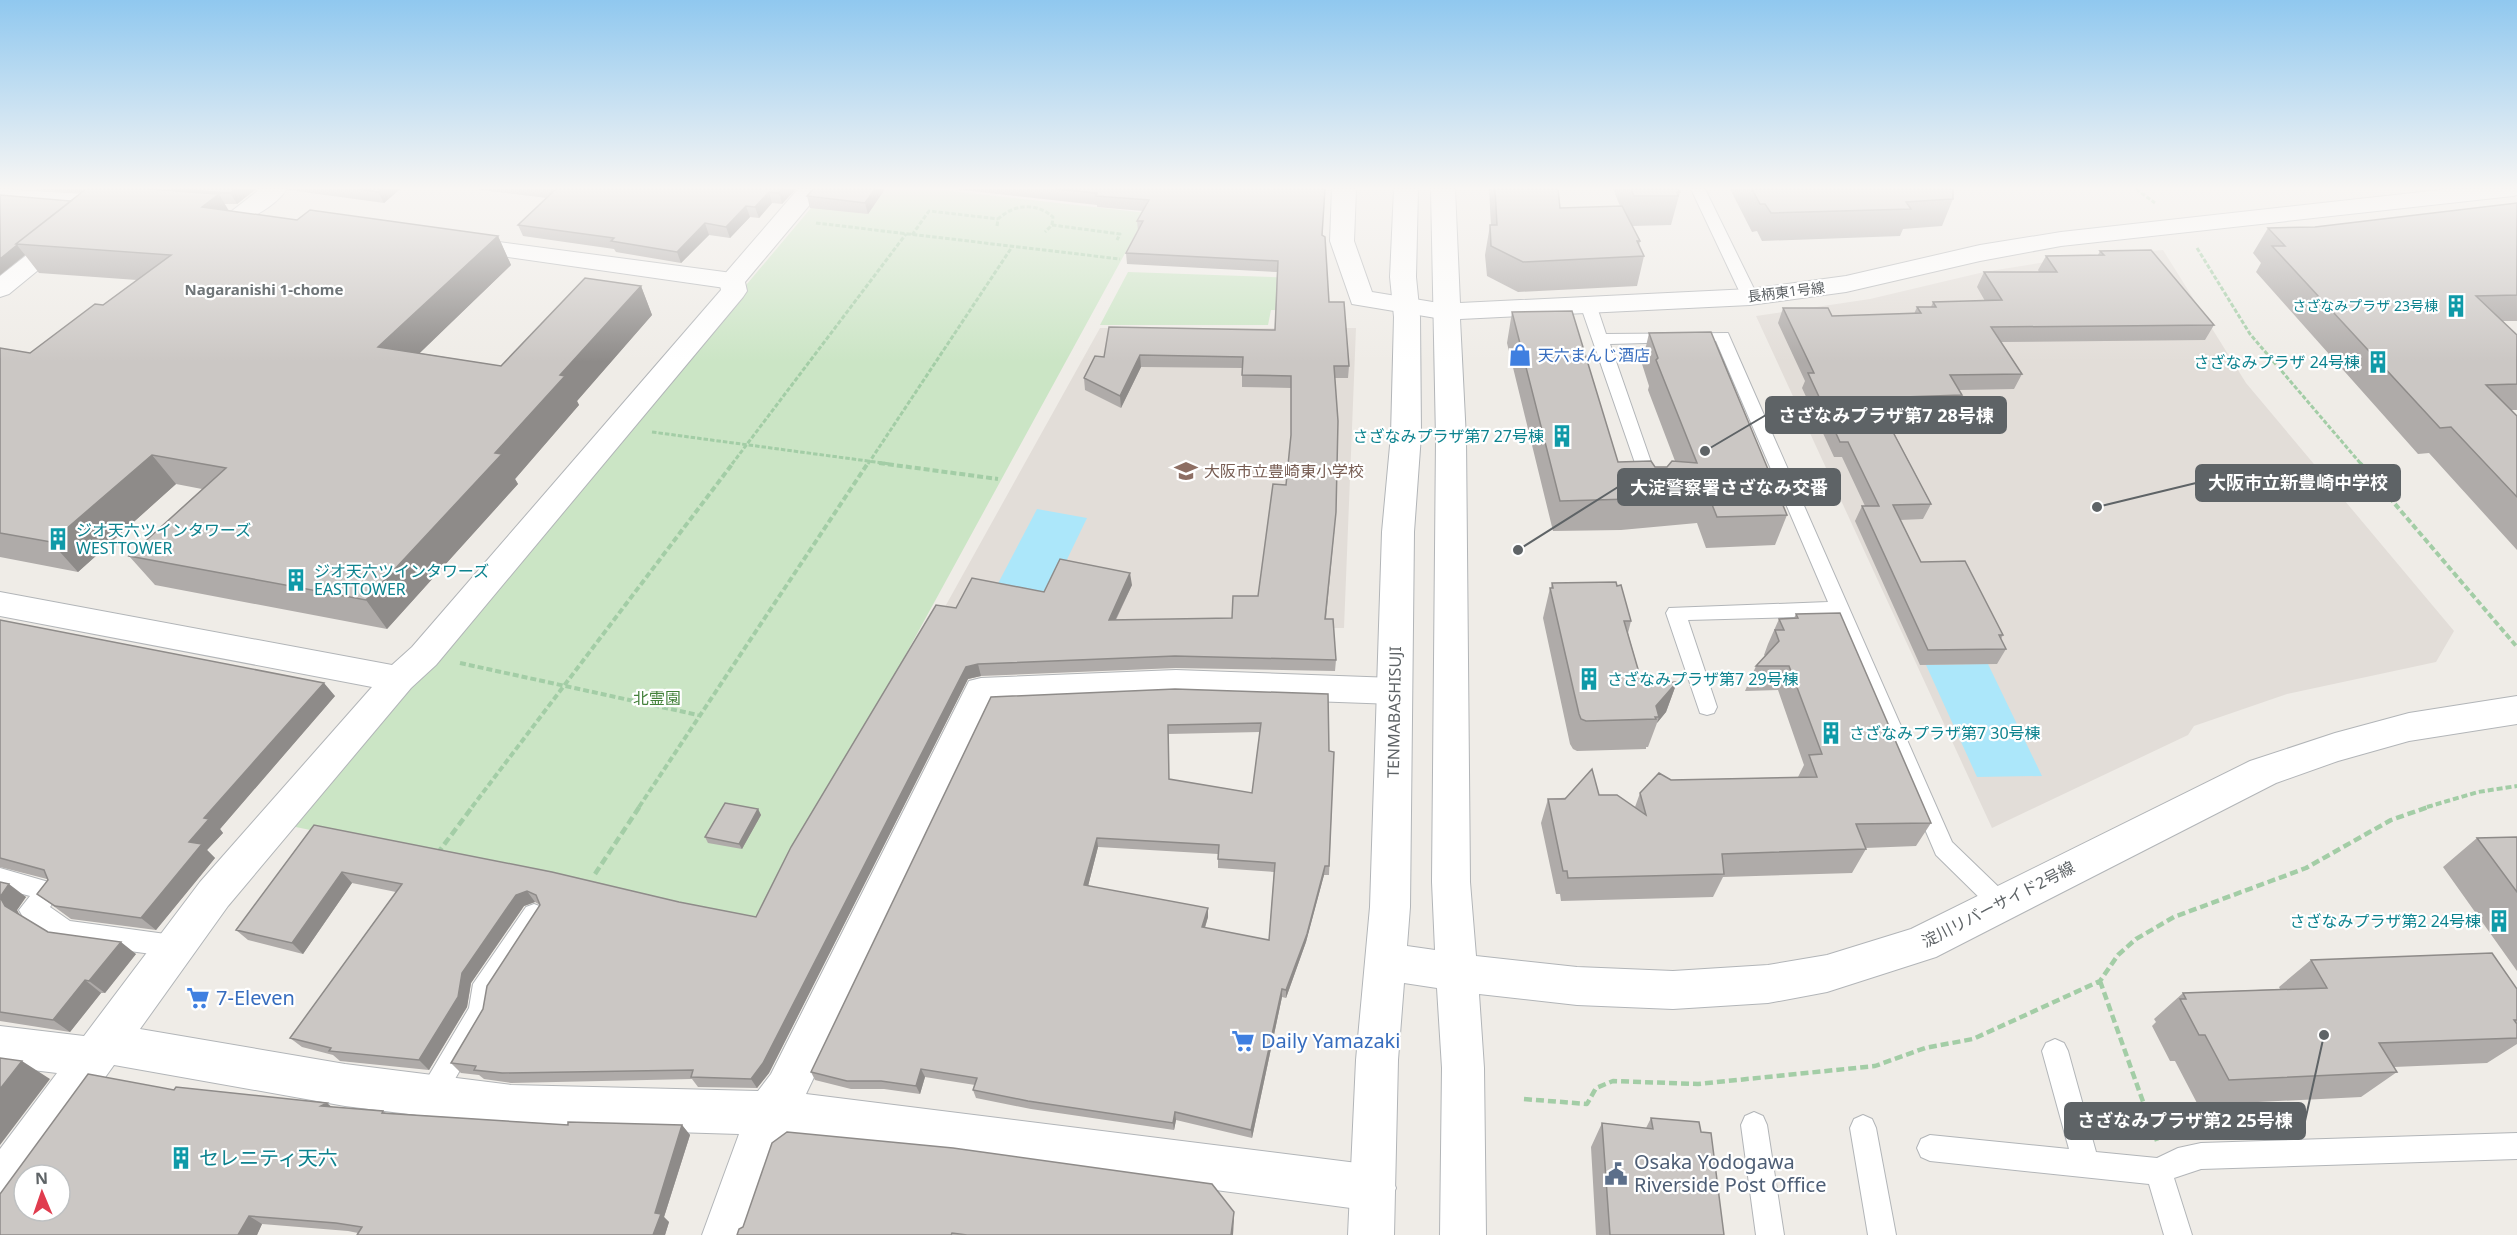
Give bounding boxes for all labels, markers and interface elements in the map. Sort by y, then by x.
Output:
street label: 長柄東1号線 [1746,277,1826,306]
district label: Nagaranishi 1-chome [185,279,343,299]
building icon: さざなみプラザ 23号棟 [2443,293,2469,319]
place label: さざなみプラザ 23号棟 [2292,296,2438,315]
shop icon: 天六まんじ酒店 [1507,342,1533,368]
place label: 天六まんじ酒店 [1538,344,1650,366]
building icon: さざなみプラザ 24号棟 [2365,349,2391,375]
place label: さざなみプラザ 24号棟 [2194,351,2360,373]
callout: さざなみプラザ第7 28号棟 [1766,397,2006,433]
text: さざなみプラザ第7 28号棟 [1778,403,1994,427]
building icon: さざなみプラザ第7 27号棟 [1549,423,1575,449]
place label: さざなみプラザ第7 27号棟 [1352,425,1544,447]
school or university icon: 大阪市立豊崎東小学校 [1173,458,1199,484]
place label: 大阪市立豊崎東小学校 [1204,460,1364,482]
callout: 大阪市立新豊崎中学校 [2196,465,2400,501]
callout: 大淀警察署さざなみ交番 [1618,469,1840,505]
text: 大阪市立新豊崎中学校 [2208,470,2388,494]
text: 大淀警察署さざなみ交番 [1630,475,1828,499]
place label: ジオ天六ツインタワーズ WESTTOWER [76,519,251,559]
building icon: ジオ天六ツインタワーズ WESTTOWER [45,526,71,552]
place label: ジオ天六ツインタワーズ EASTTOWER [314,560,489,600]
building icon: ジオ天六ツインタワーズ EASTTOWER [283,567,309,593]
street label: TENMABASHISUJI [1382,646,1406,778]
building icon: さざなみプラザ第7 29号棟 [1576,666,1602,692]
place label: さざなみプラザ第7 29号棟 [1607,668,1799,690]
park label: 北霊園 [633,687,681,709]
building icon: さざなみプラザ第7 30号棟 [1818,720,1844,746]
place label: さざなみプラザ第7 30号棟 [1849,722,2041,744]
street label: 淀川リバーサイド2号線 [1918,856,2078,952]
building icon: さざなみプラザ第2 24号棟 [2486,908,2512,934]
place label: さざなみプラザ第2 24号棟 [2289,910,2481,932]
place label: 7-Eleven [216,984,295,1011]
supermarket icon: 7-Eleven [185,985,211,1011]
place label: Daily Yamazaki [1261,1027,1400,1054]
supermarket icon: Daily Yamazaki [1230,1028,1256,1054]
callout: さざなみプラザ第2 25号棟 [2065,1103,2305,1139]
text: さざなみプラザ第2 25号棟 [2077,1108,2293,1132]
place label: セレニティ天六 [199,1144,338,1171]
building icon: セレニティ天六 [168,1145,194,1171]
place label: Osaka Yodogawa Riverside Post Office [1634,1148,1826,1198]
public building icon: Osaka Yodogawa Riverside Post Office [1603,1161,1629,1187]
north arrow [12,1163,72,1223]
text: N [35,1167,48,1189]

